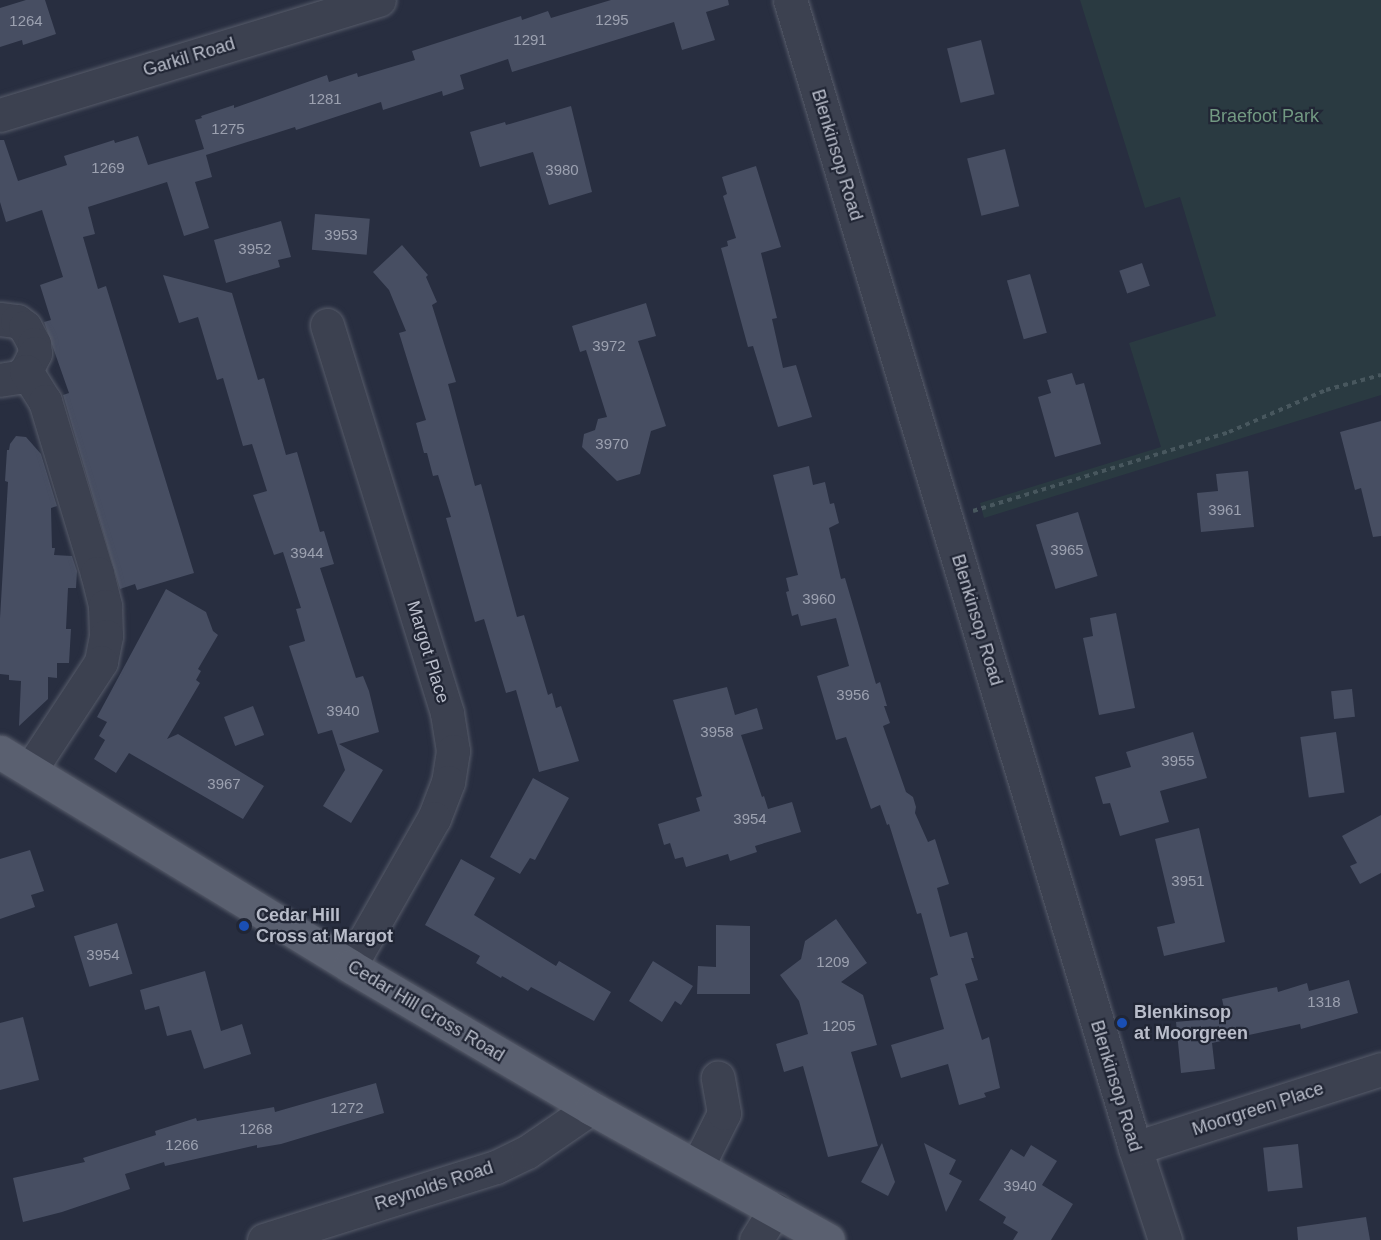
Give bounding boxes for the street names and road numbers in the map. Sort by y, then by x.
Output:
street label: Garkil Road [140,33,238,81]
street label: Blenkinsop Road [807,87,867,223]
street label: Blenkinsop Road [947,552,1007,688]
street label: Margot Place [402,598,454,706]
street label: Cedar Hill Cross Road [344,956,508,1066]
street label: Blenkinsop Road [1086,1018,1146,1154]
street label: Moorgreen Place [1189,1078,1327,1140]
street label: Reynolds Road [372,1157,496,1215]

